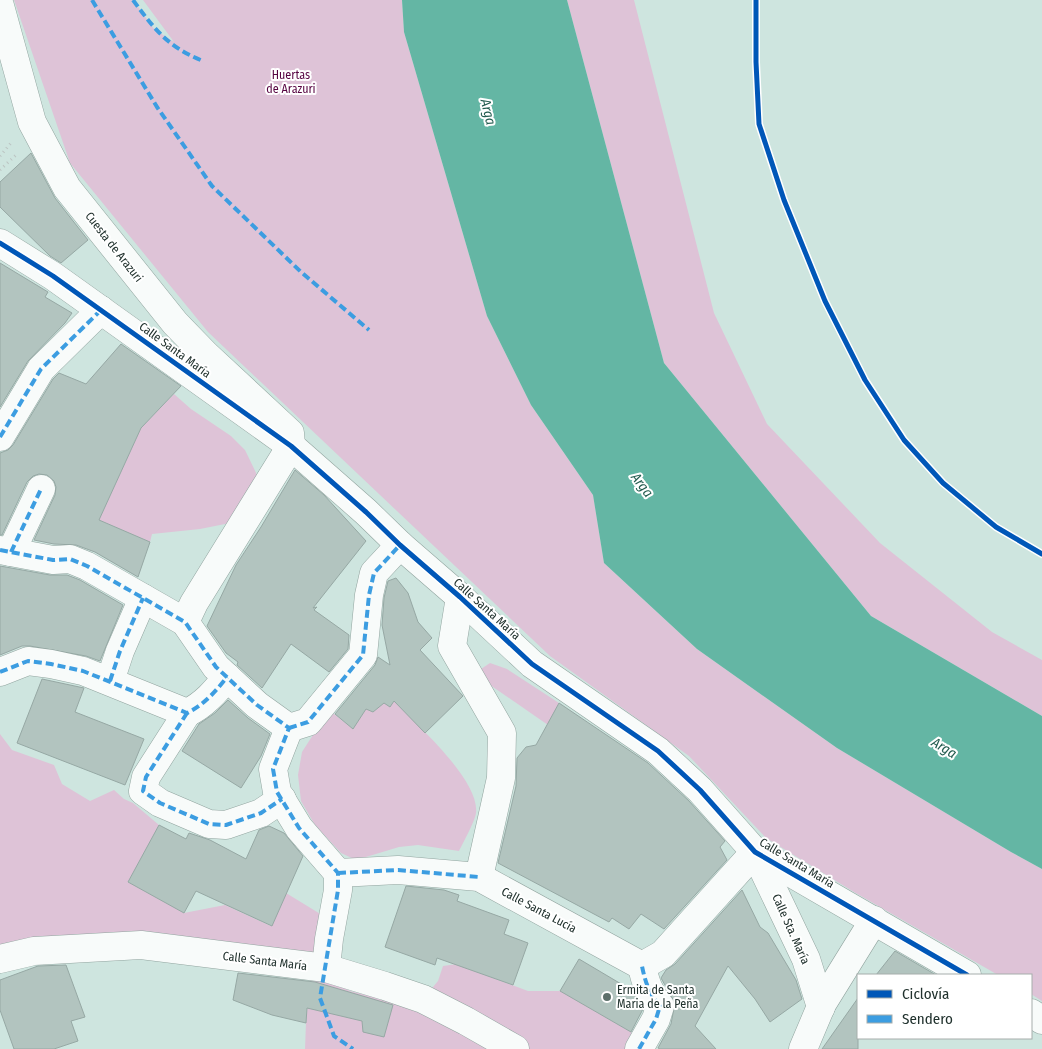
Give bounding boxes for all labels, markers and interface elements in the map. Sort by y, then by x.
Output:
park label: Huertas de Arazuri [266,68,316,96]
water label: Arga [476,96,499,127]
street label: Cuesta de Arazuri [82,209,146,285]
street label: Calle Santa María [137,319,214,381]
water label: Arga [627,469,657,501]
street label: Calle Santa María [451,575,523,643]
water label: Arga [927,733,960,762]
street label: Calle Santa María [757,835,837,891]
street label: Calle Santa Lucía [499,884,579,936]
street label: Calle Sta. María [769,892,813,966]
street label: Calle Santa María [222,949,308,973]
legend [857,974,1032,1039]
place label: Ermita de Santa Maria de la Peña [617,983,698,1011]
text: Ciclovía [902,985,949,1003]
marker: Ermita de Santa Maria de la Peña [601,991,613,1003]
text: Sendero [902,1010,953,1028]

